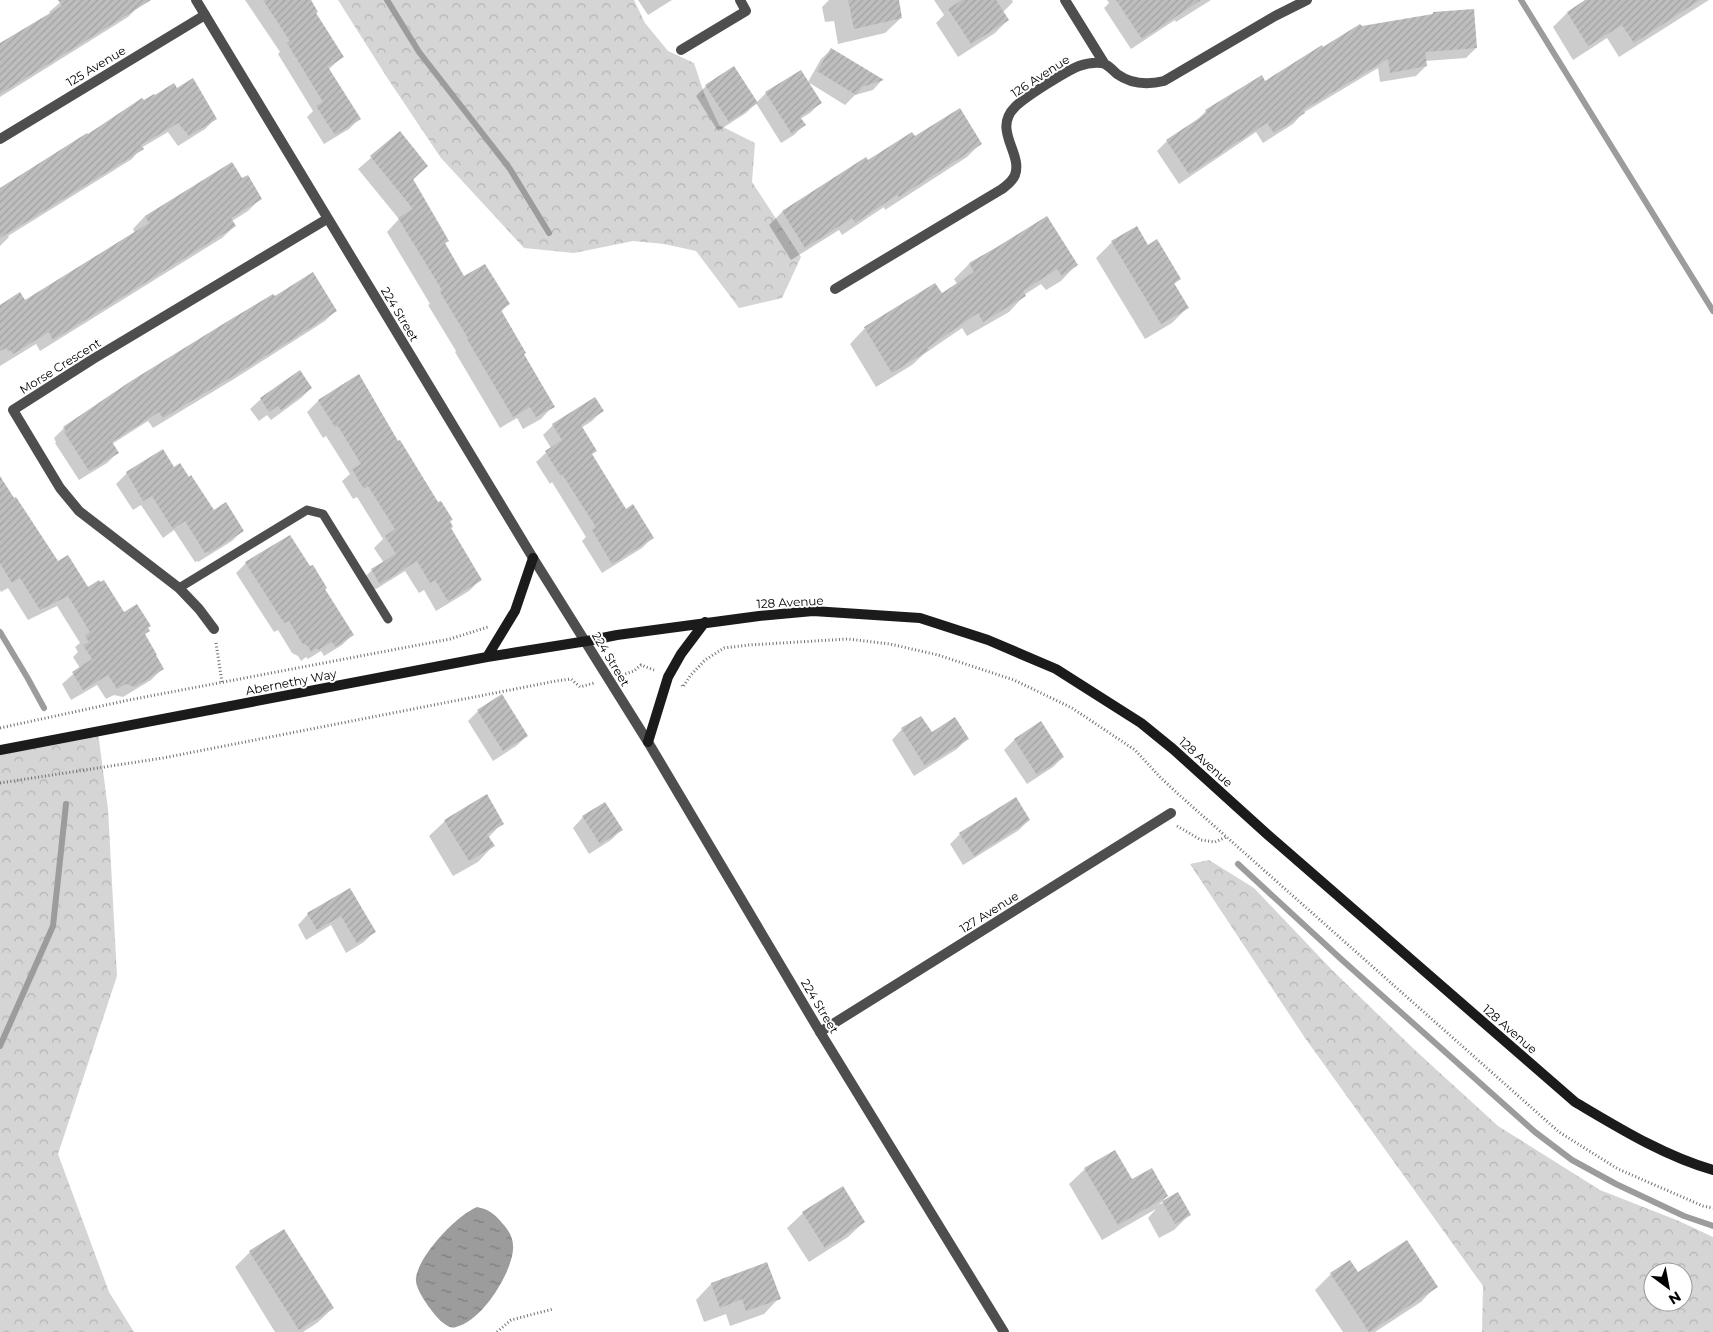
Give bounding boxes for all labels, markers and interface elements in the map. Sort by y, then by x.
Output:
street label: 125 Avenue [64,42,128,90]
street label: 126 Avenue [1008,51,1072,101]
street label: 224 Street [378,284,422,344]
street label: Morse Crescent [17,335,104,397]
street label: 128 Avenue [756,593,824,611]
street label: 224 Street [589,629,633,689]
street label: Abernethy Way [244,666,338,698]
street label: 128 Avenue [1176,734,1236,790]
street label: 127 Avenue [957,888,1021,936]
street label: 224 Street [798,976,842,1036]
street label: 128 Avenue [1480,1001,1540,1057]
north arrow [1643,1262,1693,1312]
text: N [1665,1287,1684,1309]

